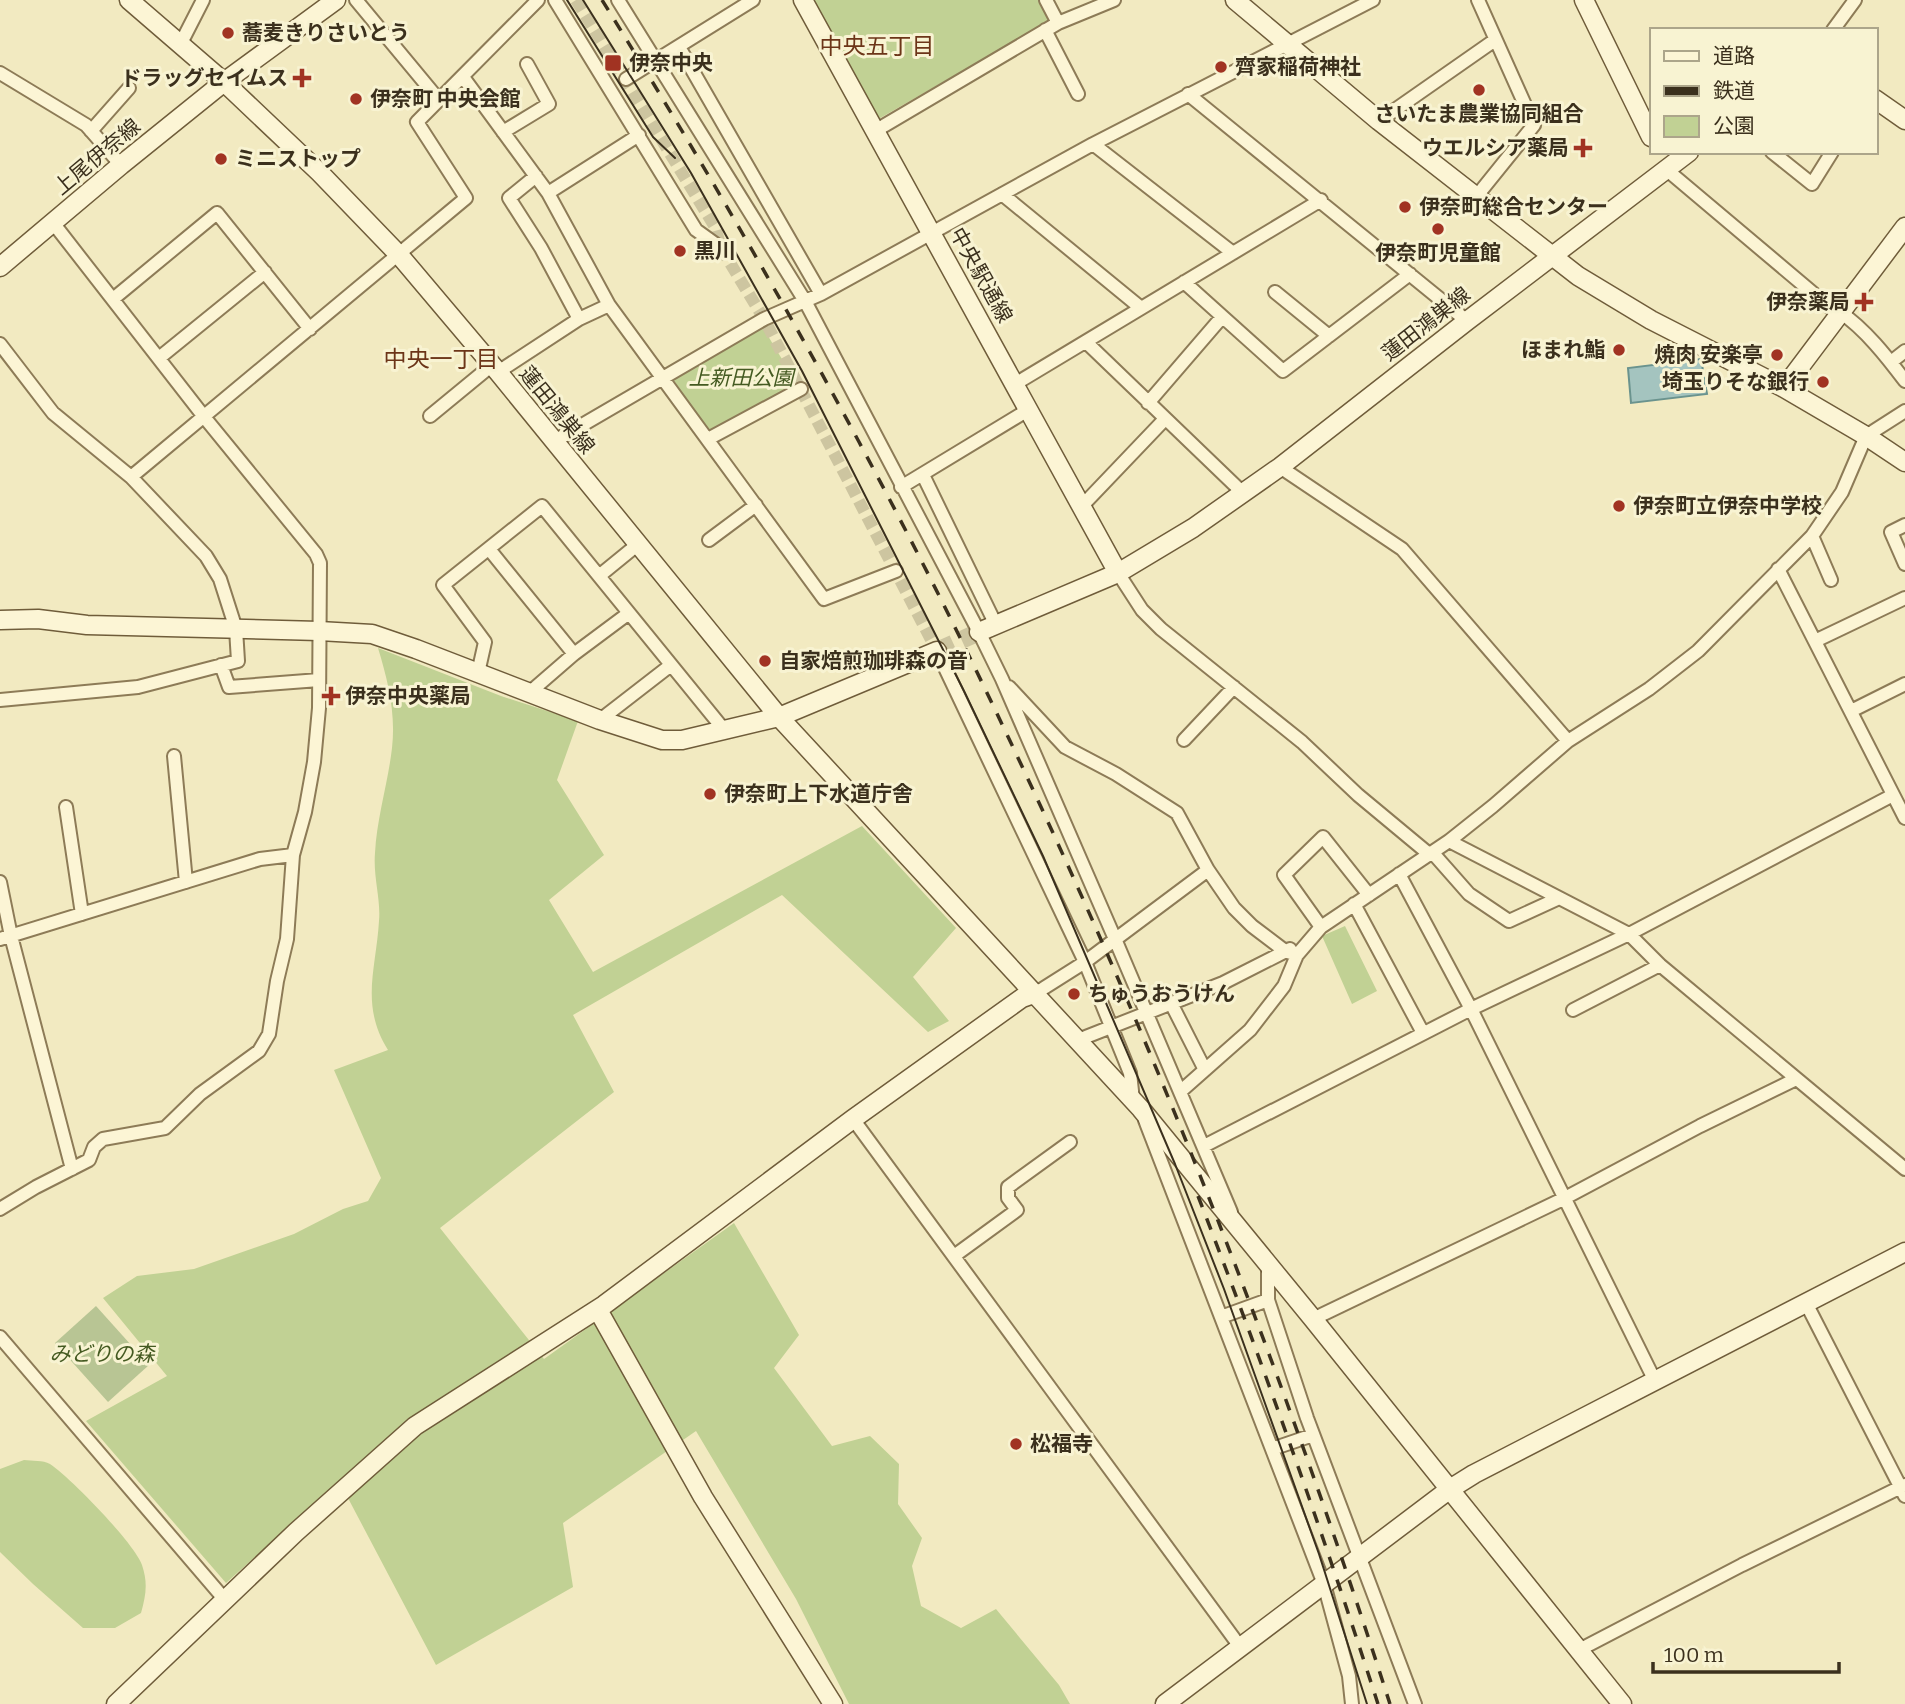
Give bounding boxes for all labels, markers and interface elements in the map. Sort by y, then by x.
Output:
place label: 蕎麦きりさいとう [242,20,410,46]
marker: 蕎麦きりさいとう [220,25,236,41]
legend [1650,28,1877,154]
district label: 中央五丁目 [820,32,935,60]
text: 道路 [1713,43,1755,69]
place label: 伊奈中央 [629,50,713,76]
marker: 伊奈中央 [603,53,623,73]
place label: 齊家稲荷神社 [1235,54,1361,80]
marker: 齊家稲荷神社 [1213,59,1229,75]
place label: ドラッグセイムス [120,65,288,91]
marker: ドラッグセイムス [294,70,310,86]
text: 鉄道 [1713,78,1755,104]
marker: さいたま農業協同組合 [1471,82,1487,98]
place label: 伊奈町 中央会館 [370,86,521,112]
marker: 伊奈町 中央会館 [348,91,364,107]
place label: さいたま農業協同組合 [1374,101,1584,127]
street label: 上尾伊奈線 [48,113,146,201]
text: 公園 [1713,113,1755,139]
place label: ウエルシア薬局 [1422,135,1569,161]
marker: ウエルシア薬局 [1575,140,1591,156]
place label: ミニストップ [235,146,361,172]
marker: ミニストップ [213,151,229,167]
place label: 伊奈町総合センター [1419,194,1608,220]
marker: 伊奈町総合センター [1397,199,1413,215]
marker: 伊奈町児童館 [1430,221,1446,237]
street label: 中央駅通線 [944,223,1018,327]
place label: 黒川 [694,238,736,264]
place label: 伊奈町児童館 [1375,240,1501,266]
marker: 黒川 [672,243,688,259]
street label: 蓮田鴻巣線 [1377,281,1475,367]
place label: 伊奈薬局 [1766,289,1850,315]
marker: 伊奈薬局 [1856,294,1872,310]
place label: ほまれ鮨 [1521,337,1605,363]
marker: ほまれ鮨 [1611,342,1627,358]
place label: 焼肉 安楽亭 [1654,342,1763,368]
district label: 中央一丁目 [384,345,499,373]
marker: 焼肉 安楽亭 [1769,347,1785,363]
street label: 蓮田鴻巣線 [514,361,600,459]
park label: 上新田公園 [689,365,796,391]
place label: 埼玉りそな銀行 [1662,369,1809,395]
marker: 埼玉りそな銀行 [1815,374,1831,390]
place label: 伊奈町立伊奈中学校 [1633,493,1822,519]
marker: 伊奈町立伊奈中学校 [1611,498,1627,514]
place label: 自家焙煎珈琲森の音 [779,648,968,674]
marker: 自家焙煎珈琲森の音 [757,653,773,669]
place label: 伊奈中央薬局 [345,683,471,709]
marker: 伊奈中央薬局 [323,688,339,704]
place label: 伊奈町上下水道庁舎 [724,781,913,807]
marker: 伊奈町上下水道庁舎 [702,786,718,802]
place label: ちゅうおうけん [1088,981,1235,1007]
marker: ちゅうおうけん [1066,986,1082,1002]
park label: みどりの森 [50,1341,156,1367]
place label: 松福寺 [1030,1431,1093,1457]
marker: 松福寺 [1008,1436,1024,1452]
scale bar [1653,1630,1839,1674]
text: 100 m [1664,1642,1724,1668]

